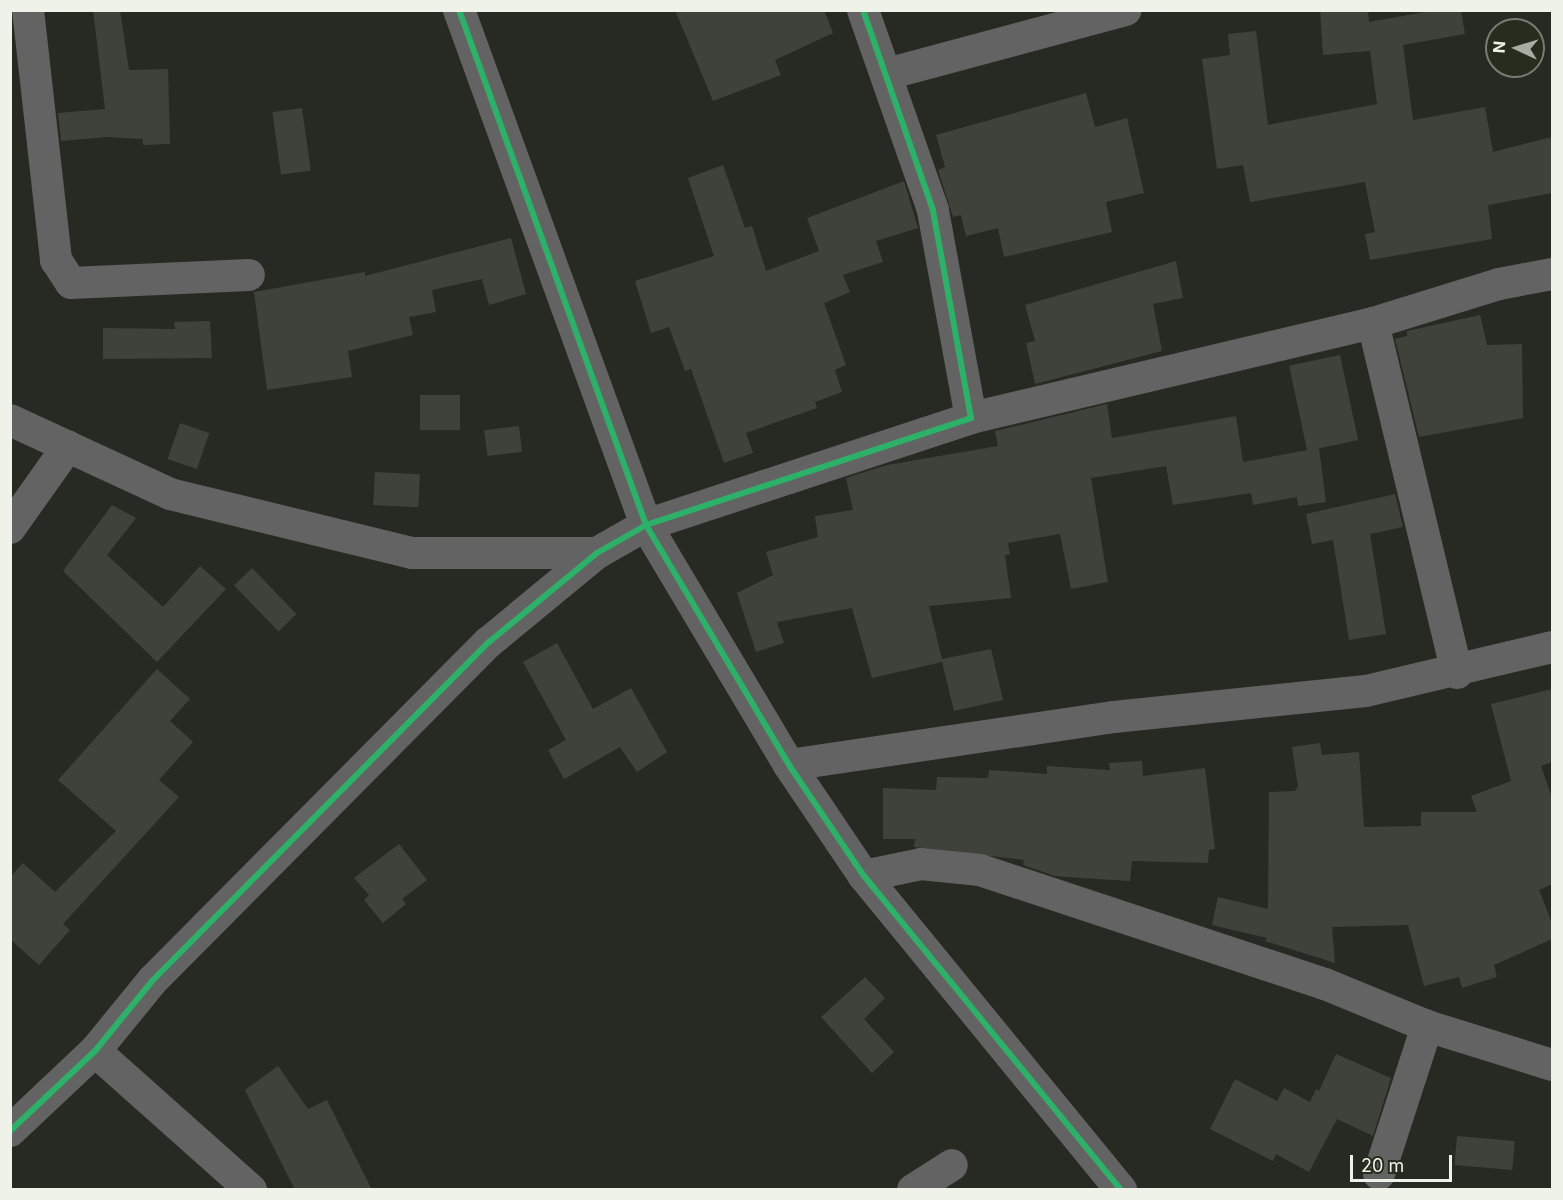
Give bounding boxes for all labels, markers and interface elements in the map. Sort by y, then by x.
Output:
north arrow [1485,18,1545,78]
text: N [1489,40,1509,54]
scale bar [1353,1143,1455,1181]
text: 20 m [1361,1155,1404,1176]

